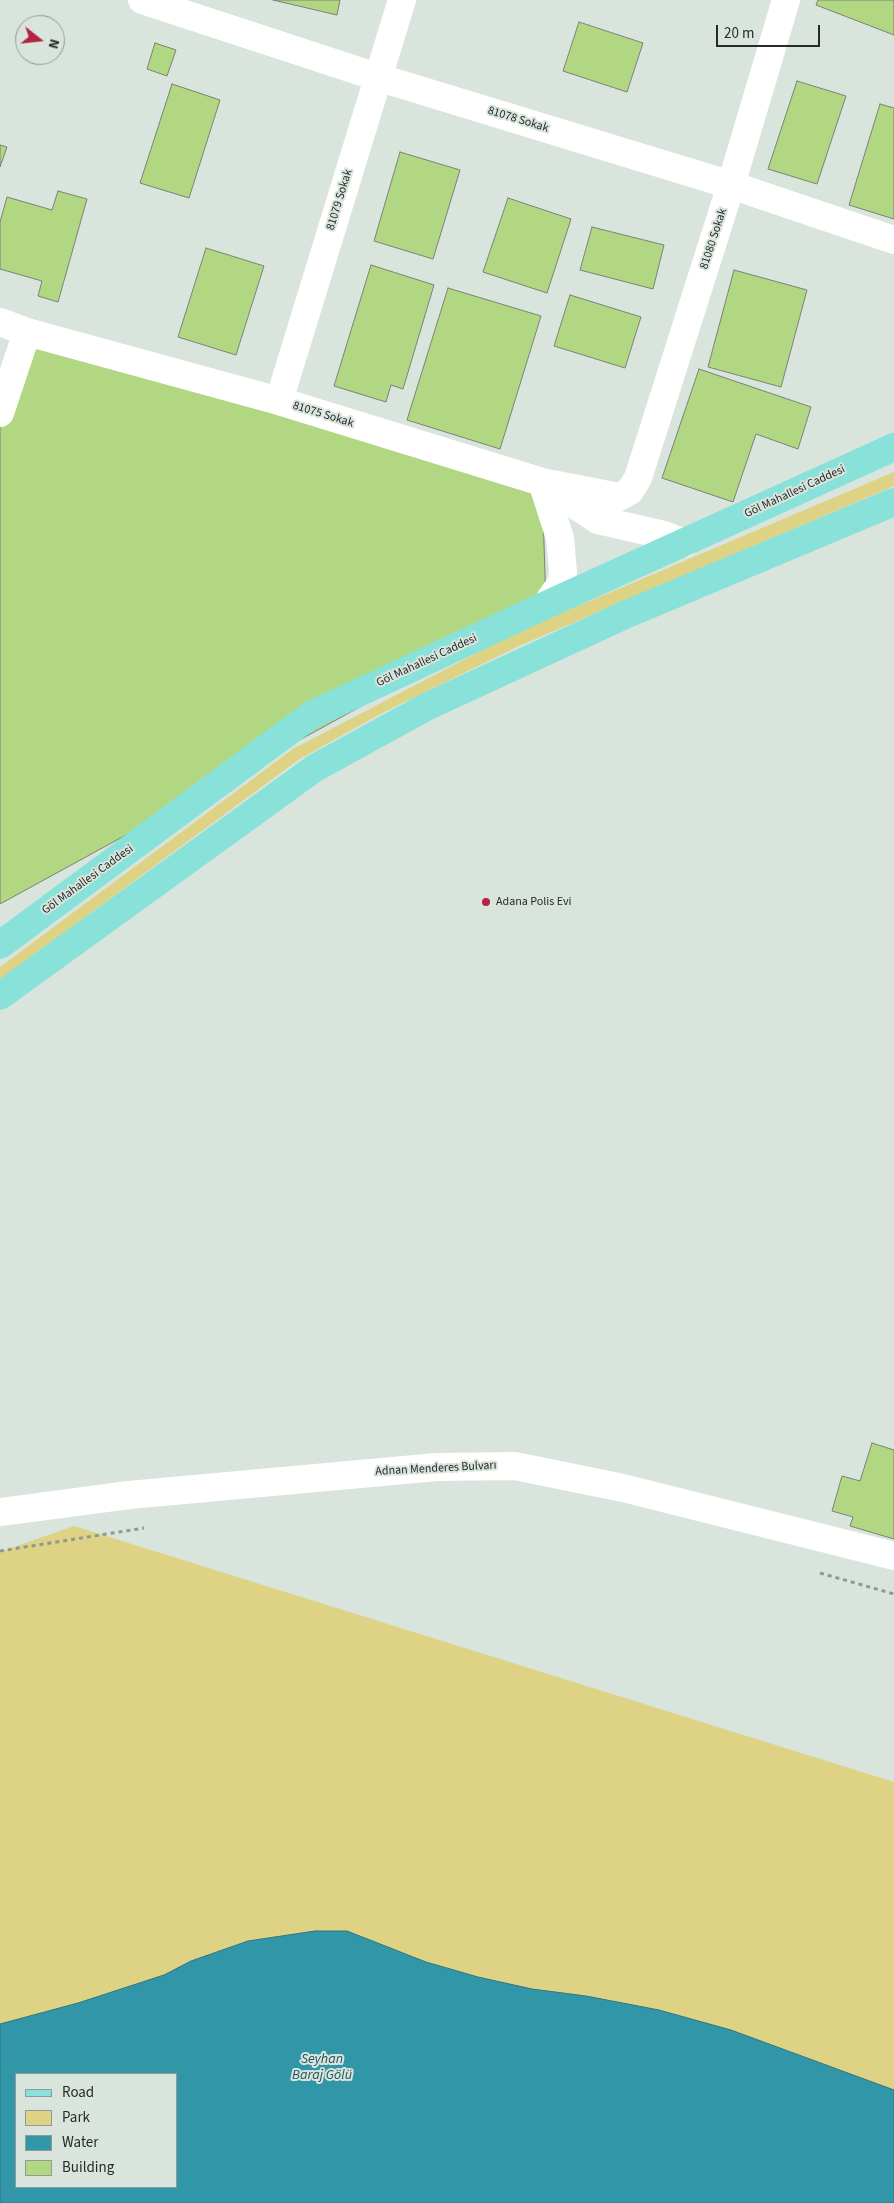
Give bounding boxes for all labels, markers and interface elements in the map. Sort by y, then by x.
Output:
north arrow [15,15,65,65]
scale bar [719,15,823,47]
text: 20 m [724,23,754,44]
text: N [43,37,64,51]
street label: 81078 Sokak [486,104,550,136]
street label: 81079 Sokak [324,168,356,232]
street label: 81080 Sokak [697,207,731,271]
street label: 81075 Sokak [291,399,355,431]
street label: Göl Mahallesi Caddesi [742,462,848,522]
street label: Göl Mahallesi Caddesi [374,631,480,691]
street label: Göl Mahallesi Caddesi [40,842,136,918]
place label: Adana Polis Evi [496,895,571,909]
marker: Adana Polis Evi [480,896,492,908]
street label: Adnan Menderes Bulvarı [375,1459,497,1479]
water label: Seyhan Baraj Gölü [292,2052,352,2084]
legend [15,2073,178,2188]
text: Road [62,2082,94,2103]
text: Park [62,2107,90,2128]
text: Water [62,2132,98,2153]
text: Building [62,2157,114,2178]

